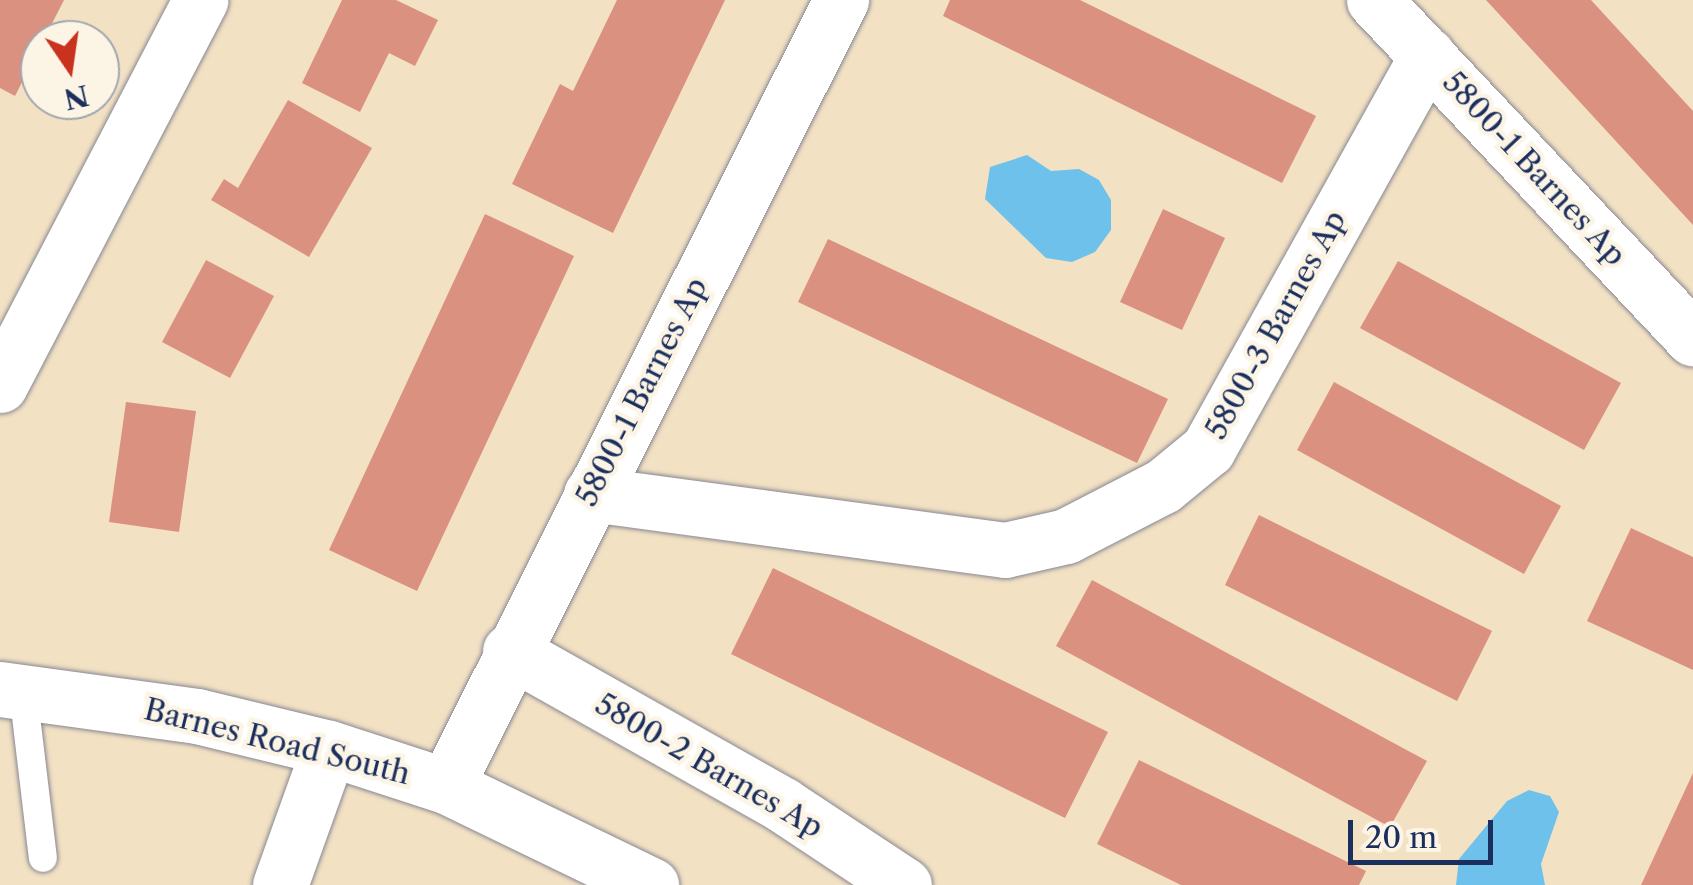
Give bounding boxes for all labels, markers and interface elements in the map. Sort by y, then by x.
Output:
north arrow [20,20,120,120]
street label: 5800-1 Barnes Ap [1435,64,1633,274]
text: N [61,78,92,117]
street label: 5800-3 Barnes Ap [1198,204,1354,446]
street label: 5800-1 Barnes Ap [569,271,715,513]
street label: 5800-2 Barnes Ap [588,686,830,846]
street label: Barnes Road South [140,692,414,792]
scale bar [1353,800,1498,862]
text: 20 m [1365,819,1437,856]

